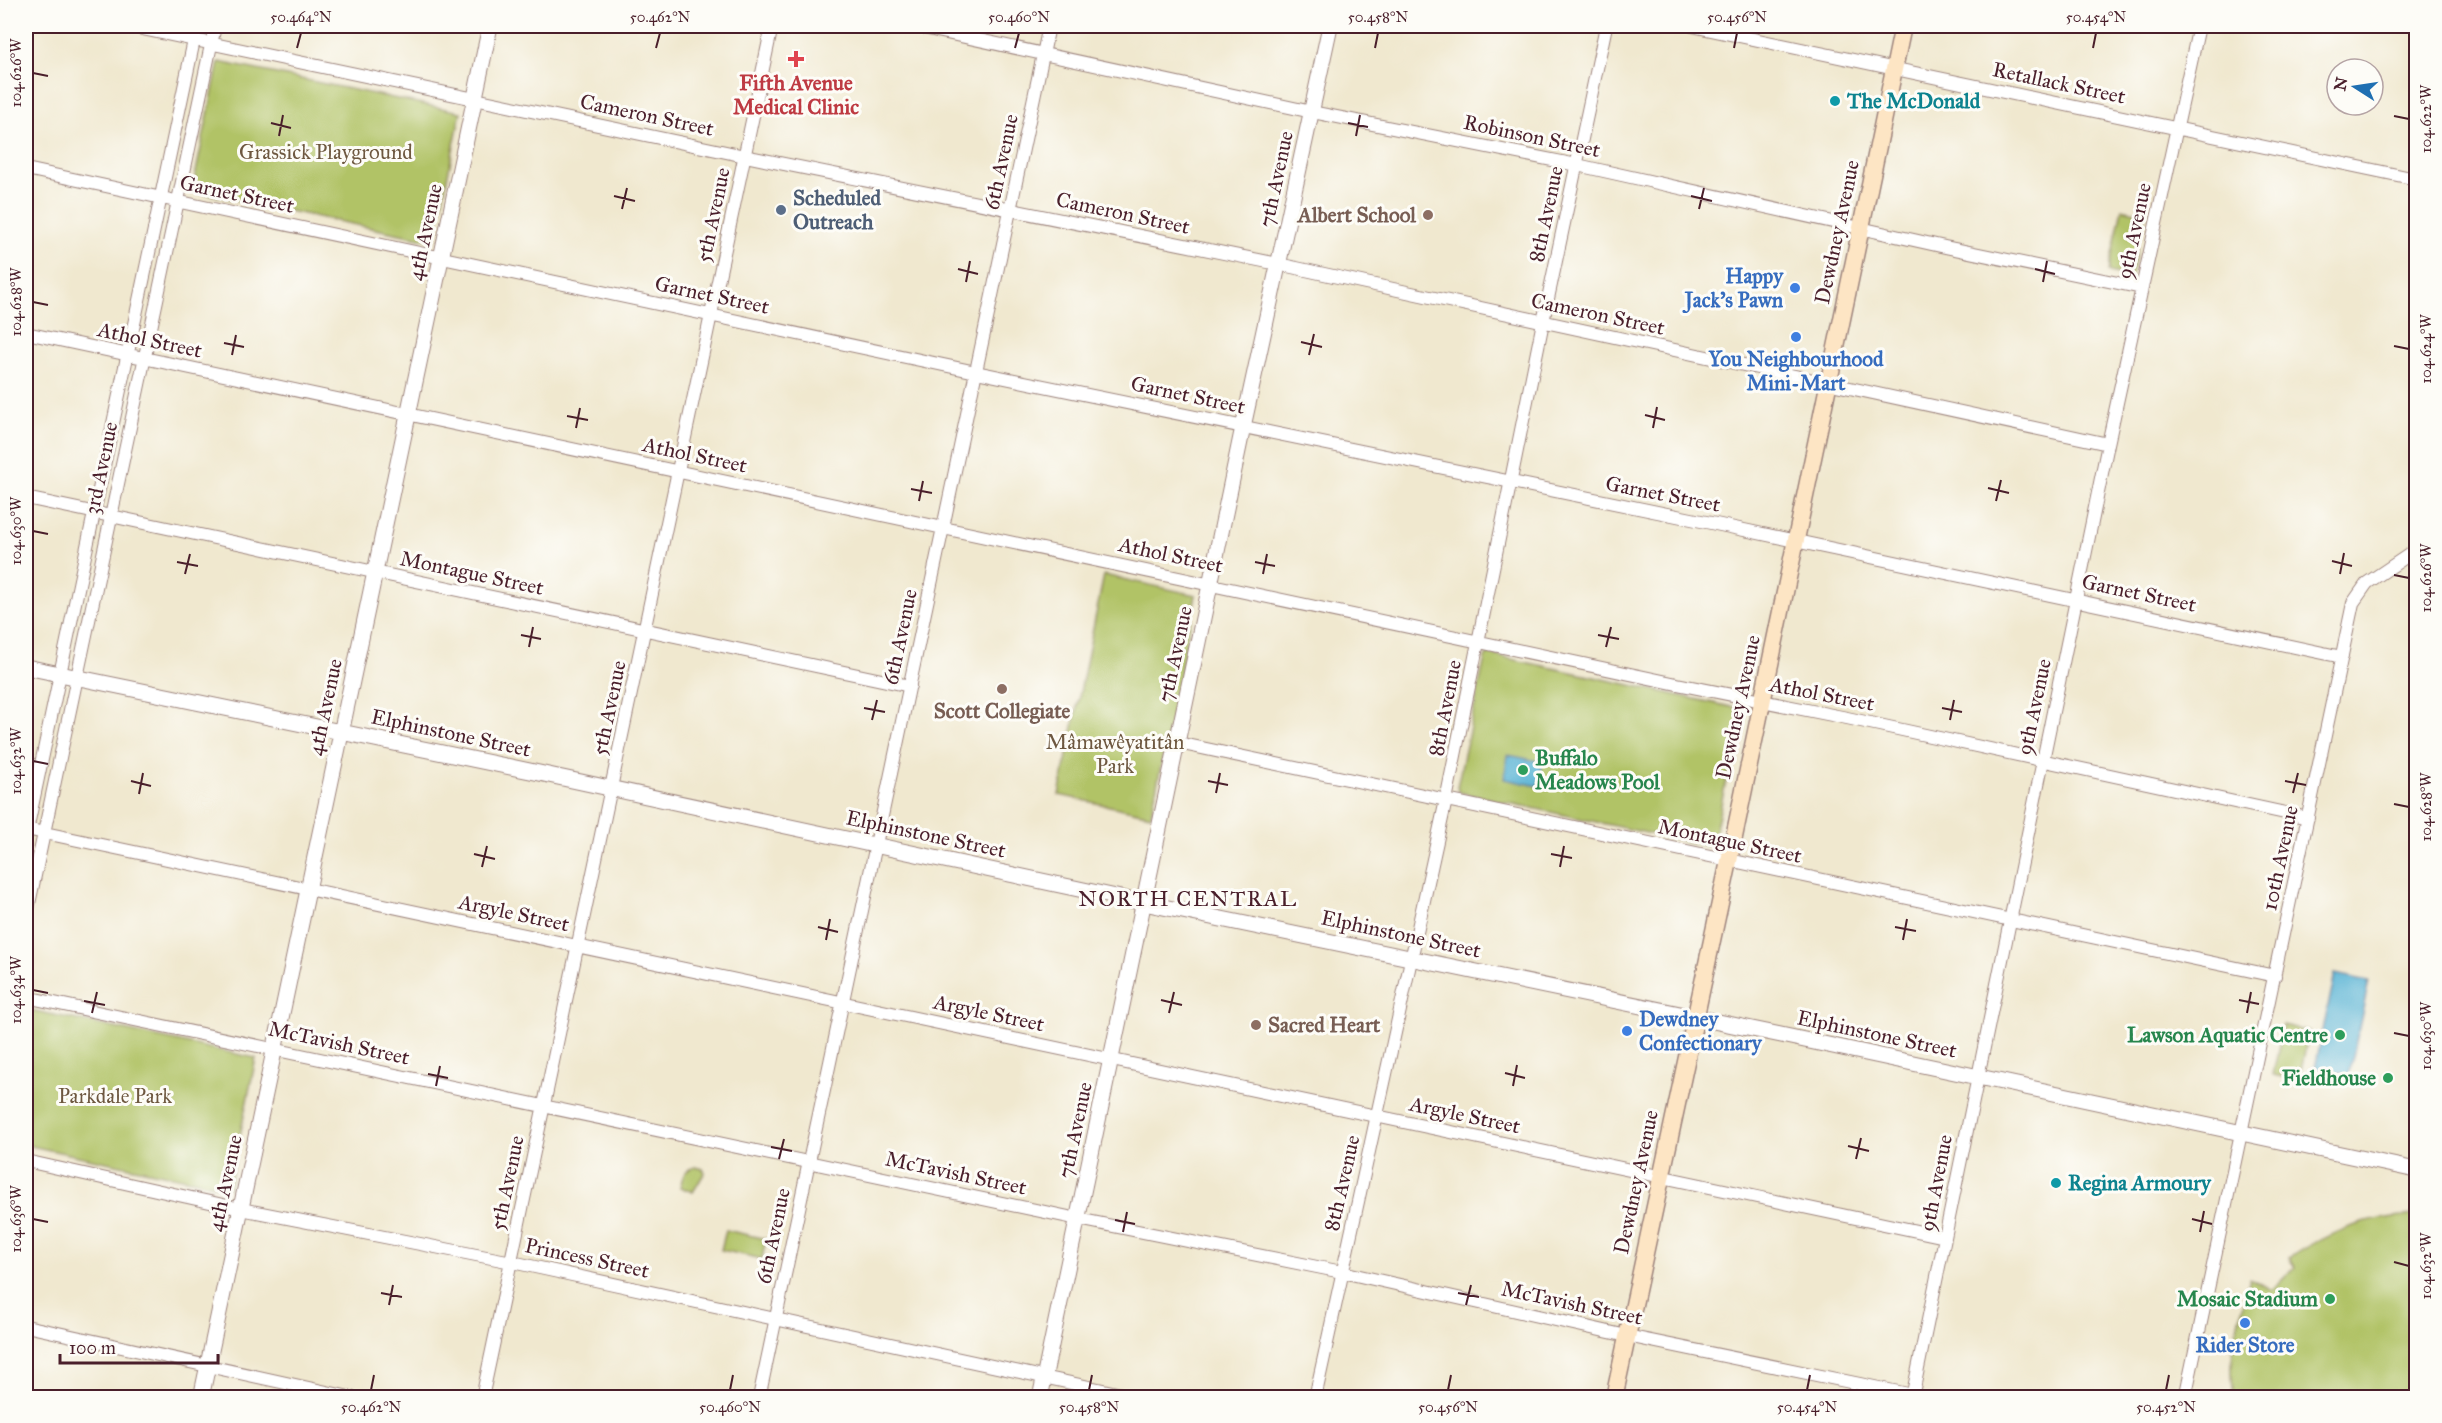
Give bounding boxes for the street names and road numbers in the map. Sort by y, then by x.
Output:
street label: Retallack Street [1990,56,2128,110]
street label: Cameron Street [578,88,717,142]
street label: Robinson Street [1461,109,1603,163]
street label: 6th Avenue [978,111,1024,212]
street label: 7th Avenue [1253,128,1299,230]
street label: Dewdney Avenue [1809,157,1865,307]
street label: 8th Avenue [1523,163,1569,265]
street label: 5th Avenue [690,165,736,265]
street label: Garnet Street [177,169,297,219]
street label: 9th Avenue [2111,180,2157,282]
street label: 4th Avenue [402,181,448,283]
street label: Cameron Street [1054,186,1193,240]
street label: Garnet Street [652,270,772,320]
street label: Cameron Street [1529,287,1668,341]
street label: Athol Street [94,316,205,364]
street label: Garnet Street [1128,370,1248,420]
street label: 3rd Avenue [78,419,124,517]
street label: Athol Street [639,431,750,479]
street label: Garnet Street [1603,470,1723,518]
street label: Athol Street [1115,531,1226,579]
street label: Montague Street [398,545,547,601]
street label: Garnet Street [2079,568,2199,618]
street label: 6th Avenue [877,586,923,687]
street label: 7th Avenue [1152,603,1198,705]
street label: Dewdney Avenue [1710,632,1766,782]
street label: 4th Avenue [302,656,348,758]
street label: 9th Avenue [2011,656,2057,758]
street label: 8th Avenue [1423,657,1467,759]
street label: 5th Avenue [586,658,632,758]
street label: Athol Street [1767,671,1877,717]
street label: Elphinstone Street [369,703,534,763]
street label: 10th Avenue [2256,803,2304,913]
street label: Elphinstone Street [844,804,1009,864]
street label: Montague Street [1656,813,1805,869]
street label: Argyle Street [455,888,572,938]
street label: Elphinstone Street [1319,904,1484,964]
street label: Argyle Street [930,988,1047,1038]
street label: Elphinstone Street [1795,1004,1960,1064]
street label: McTavish Street [266,1015,412,1071]
street label: 7th Avenue [1052,1079,1098,1181]
street label: Argyle Street [1406,1090,1523,1140]
street label: Dewdney Avenue [1608,1107,1664,1257]
street label: 4th Avenue [202,1132,248,1234]
street label: 8th Avenue [1318,1132,1366,1234]
street label: 9th Avenue [1914,1132,1958,1234]
street label: 5th Avenue [484,1133,530,1233]
street label: McTavish Street [883,1145,1029,1201]
street label: 6th Avenue [750,1185,796,1286]
street label: Princess Street [522,1232,652,1284]
street label: McTavish Street [1499,1275,1645,1331]

